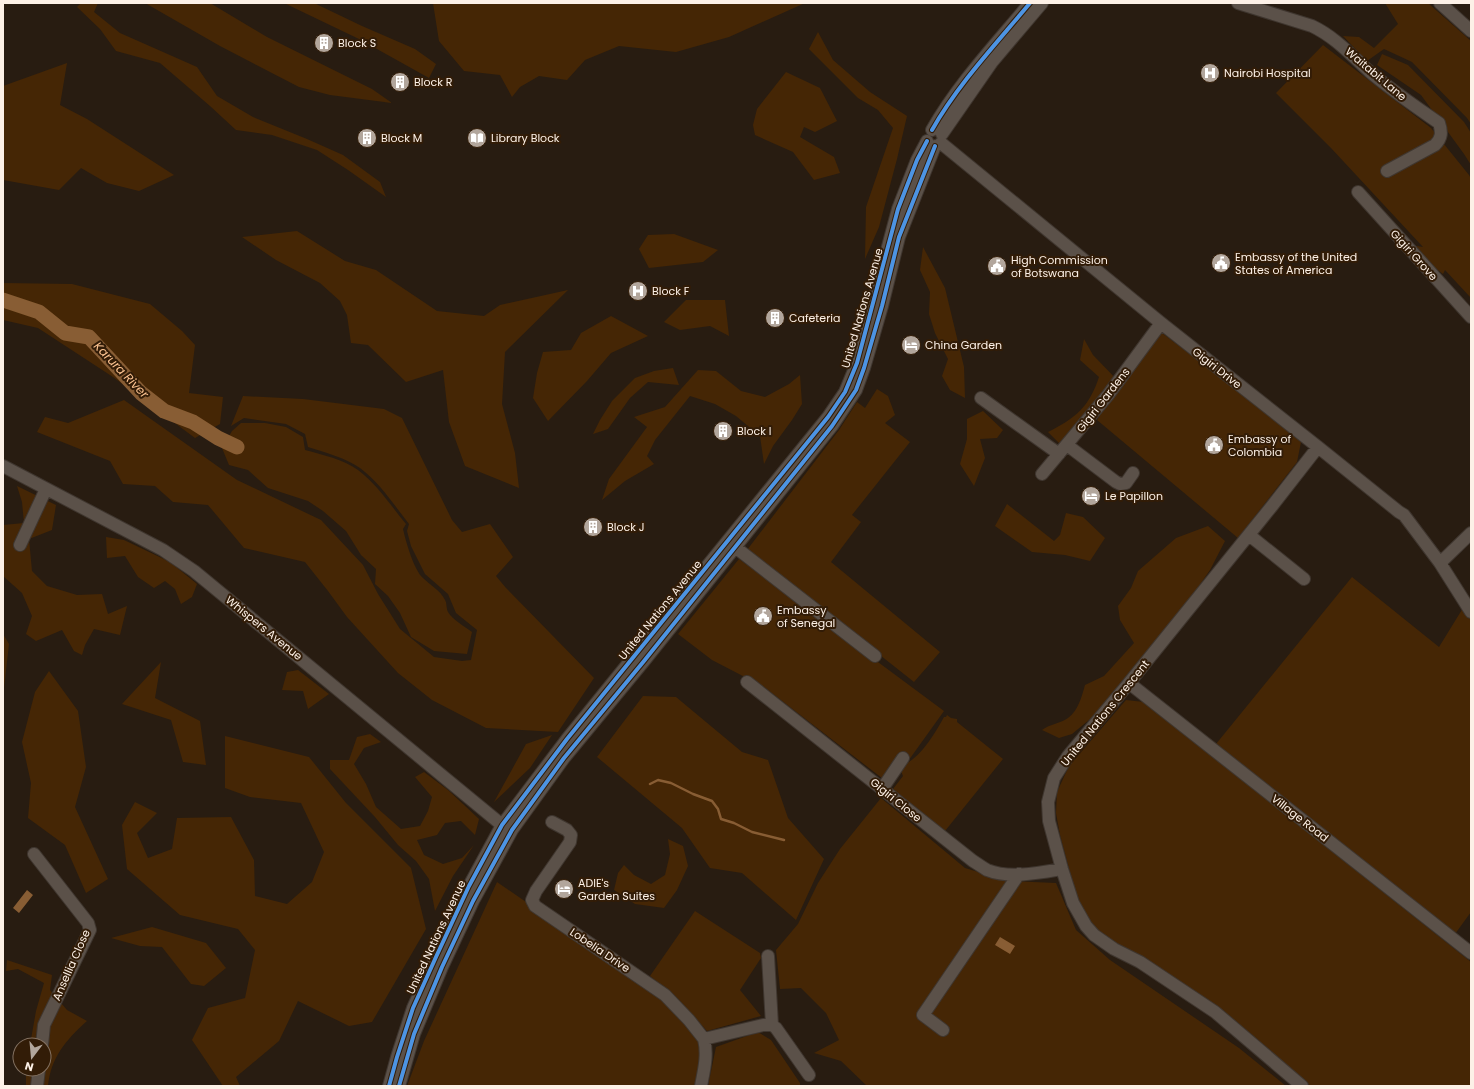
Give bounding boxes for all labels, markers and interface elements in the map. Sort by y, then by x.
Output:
building icon: Block S [313,32,335,54]
place label: Block S [338,35,376,51]
street label: Waitabit Lane [1342,44,1410,104]
hospital icon: Nairobi Hospital [1199,62,1221,84]
place label: Nairobi Hospital [1224,65,1311,81]
building icon: Block R [389,71,411,93]
place label: Block R [414,74,453,90]
building icon: Block M [356,127,378,149]
library icon: Library Block [466,127,488,149]
place label: Block M [381,130,422,146]
place label: Library Block [491,130,560,146]
street label: Gigiri Grove [1387,226,1441,284]
street label: United Nations Avenue [837,246,887,370]
place label: Embassy of the United States of America [1235,249,1357,278]
place label: High Commission of Botswana [1011,252,1108,281]
public building icon: Embassy of the United States of America [1210,252,1232,274]
public building icon: High Commission of Botswana [986,255,1008,277]
hospital icon: Block F [627,280,649,302]
place label: Block F [652,283,690,299]
building icon: Cafeteria [764,307,786,329]
place label: Cafeteria [789,310,840,326]
hotel icon: China Garden [900,334,922,356]
place label: China Garden [925,337,1002,353]
water label: Karura River [90,338,153,402]
street label: Gigiri Drive [1189,344,1245,392]
street label: Gigiri Gardens [1073,364,1134,436]
building icon: Block I [712,420,734,442]
place label: Block I [737,423,771,439]
place label: Embassy of Colombia [1228,431,1291,460]
public building icon: Embassy of Colombia [1203,434,1225,456]
hotel icon: Le Papillon [1080,485,1102,507]
place label: Le Papillon [1105,488,1163,504]
building icon: Block J [582,516,604,538]
place label: Block J [607,519,645,535]
street label: United Nations Avenue [615,557,705,663]
street label: Whispers Avenue [222,592,306,664]
place label: Embassy of Senegal [777,602,835,631]
public building icon: Embassy of Senegal [752,605,774,627]
street label: United Nations Crescent [1057,656,1153,770]
street label: Gigiri Close [867,774,925,826]
street label: Village Road [1268,791,1332,845]
place label: ADIE's Garden Suites [578,875,655,904]
street label: United Nations Avenue [402,877,470,997]
hotel icon: ADIE's Garden Suites [553,878,575,900]
street label: Lobelia Drive [567,924,633,976]
street label: Ansellia Close [48,927,94,1003]
north arrow [12,1037,52,1077]
text: N [23,1058,35,1075]

